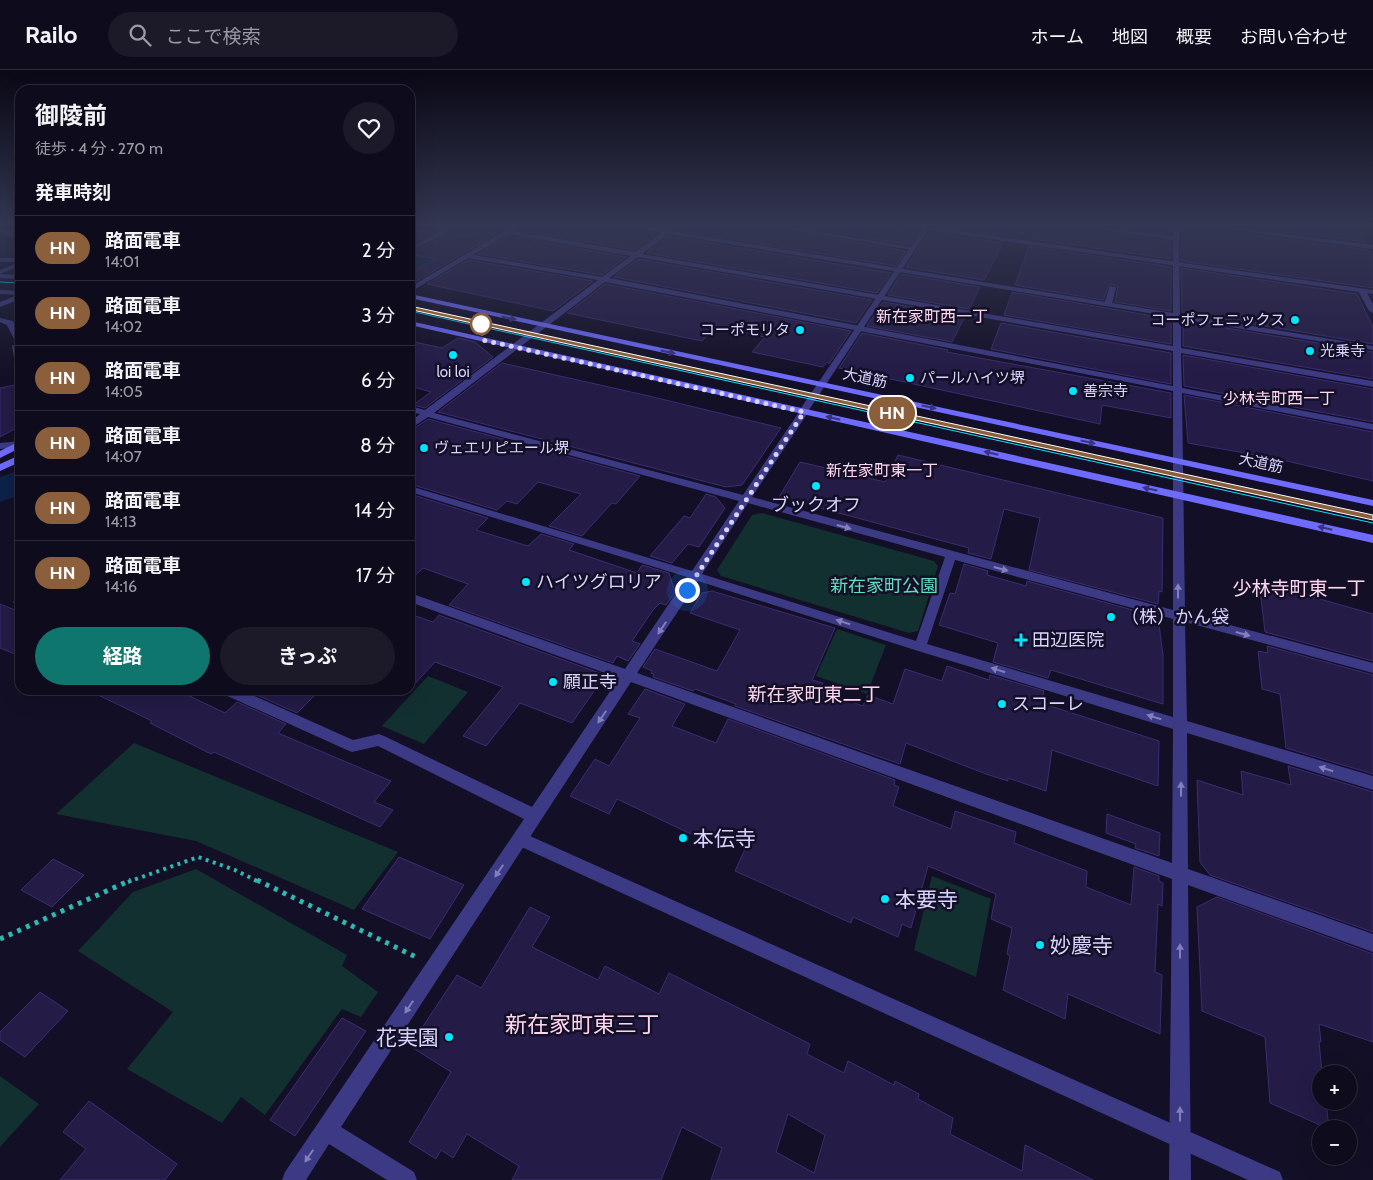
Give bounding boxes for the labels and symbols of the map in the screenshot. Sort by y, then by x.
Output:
district label: 新在家町西一丁 [876,307,988,326]
place label: コーポフェニックス [1150,311,1285,329]
unlabelled marker [470,313,492,335]
one-way arrow [501,314,517,322]
marker: コーポフェニックス [1289,314,1301,326]
place label: コーポモリタ [700,321,790,339]
marker: コーポモリタ [794,324,806,336]
place label: 光乗寺 [1320,342,1365,360]
marker: 光乗寺 [1304,345,1316,357]
one-way arrow [660,348,676,356]
marker: loi loi [447,349,459,361]
place label: loi loi [436,363,470,381]
street label: 大道筋 [841,365,889,391]
place label: パールハイツ堺 [920,369,1025,387]
marker: パールハイツ堺 [904,372,916,384]
place label: 善宗寺 [1083,382,1128,400]
marker: 善宗寺 [1067,385,1079,397]
district label: 少林寺町西一丁 [1223,389,1335,408]
line badge: HN [870,397,914,429]
one-way arrow [922,404,938,412]
one-way arrow [825,414,840,422]
one-way arrow [1081,438,1097,446]
place label: ヴェエリピエール堺 [434,439,569,457]
marker: ヴェエリピエール堺 [418,442,430,454]
one-way arrow [984,449,999,457]
street label: 大道筋 [1237,450,1285,476]
district label: 新在家町東一丁 [826,461,938,480]
marker: ブックオフ [810,480,822,492]
one-way arrow [1142,485,1157,493]
place label: ブックオフ [771,494,861,516]
one-way arrow [836,524,851,532]
one-way arrow [1318,524,1333,532]
one-way arrow [993,566,1008,574]
place label: ハイツグロリア [536,571,662,593]
park label: 新在家町公園 [830,575,938,597]
marker: ハイツグロリア [520,576,532,588]
district label: 少林寺町東一丁 [1232,577,1366,600]
your location [675,578,700,603]
one-way arrow [1174,583,1182,599]
place label: （株）かん袋 [1121,606,1229,628]
marker: （株）かん袋 [1105,611,1117,623]
one-way arrow [835,618,850,626]
one-way arrow [657,621,667,634]
place label: 田辺医院 [1032,629,1104,651]
one-way arrow [1235,630,1250,638]
marker: 田辺医院 [1014,633,1028,647]
one-way arrow [991,666,1006,674]
place label: 願正寺 [563,671,617,693]
marker: 願正寺 [547,676,559,688]
district label: 新在家町東二丁 [747,683,881,706]
place label: スコーレ [1012,693,1084,715]
marker: スコーレ [996,698,1008,710]
one-way arrow [597,711,607,724]
one-way arrow [1146,713,1161,721]
one-way arrow [1319,765,1334,773]
one-way arrow [1177,781,1185,797]
place label: 本伝寺 [693,826,756,851]
marker: 本伝寺 [677,832,689,844]
one-way arrow [494,865,504,878]
place label: 本要寺 [895,887,958,912]
marker: 本要寺 [879,893,891,905]
place label: 妙慶寺 [1050,933,1113,958]
marker: 妙慶寺 [1034,939,1046,951]
one-way arrow [1176,943,1184,959]
one-way arrow [404,1000,413,1013]
district label: 新在家町東三丁 [505,1011,659,1038]
place label: 花実園 [376,1025,439,1050]
marker: 花実園 [443,1031,455,1043]
one-way arrow [1176,1106,1184,1122]
one-way arrow [304,1150,314,1163]

